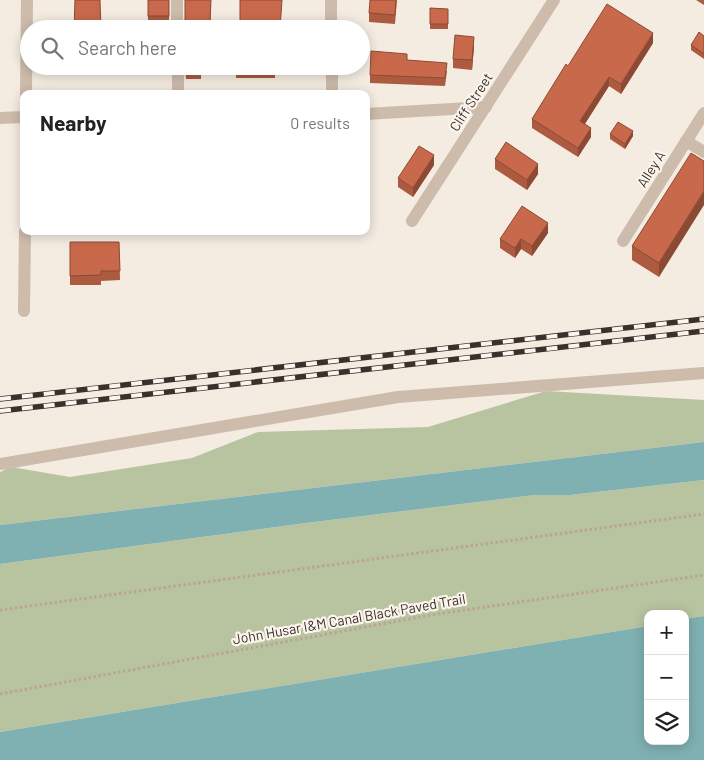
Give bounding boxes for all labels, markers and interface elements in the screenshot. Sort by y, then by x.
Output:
search box [20,20,370,75]
icon: search [38,34,66,62]
text: Search here [78,36,177,59]
street label: Cliff Street [445,69,496,134]
text: Nearby [40,110,106,135]
text: 0 results [290,113,350,132]
street label: Alley A [633,147,669,190]
street label: John Husar I&M Canal Black Paved Trail [231,590,467,647]
map controls [644,610,689,745]
button: + [644,610,689,655]
button: − [644,655,689,700]
button: layers [644,700,689,745]

